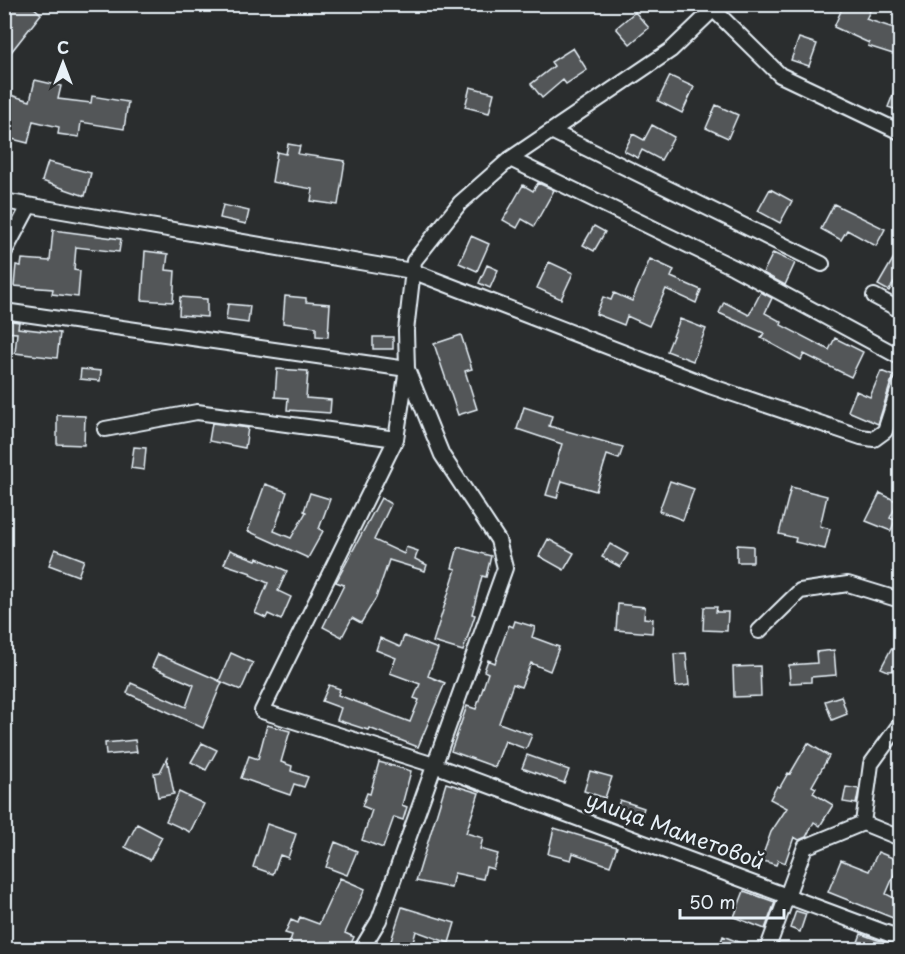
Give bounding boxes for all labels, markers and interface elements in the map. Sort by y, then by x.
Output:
north arrow [33,33,93,93]
text: С [57,35,69,59]
street label: улица Маметовой [582,782,769,876]
scale bar [680,882,784,920]
text: 50 m [689,888,736,915]

